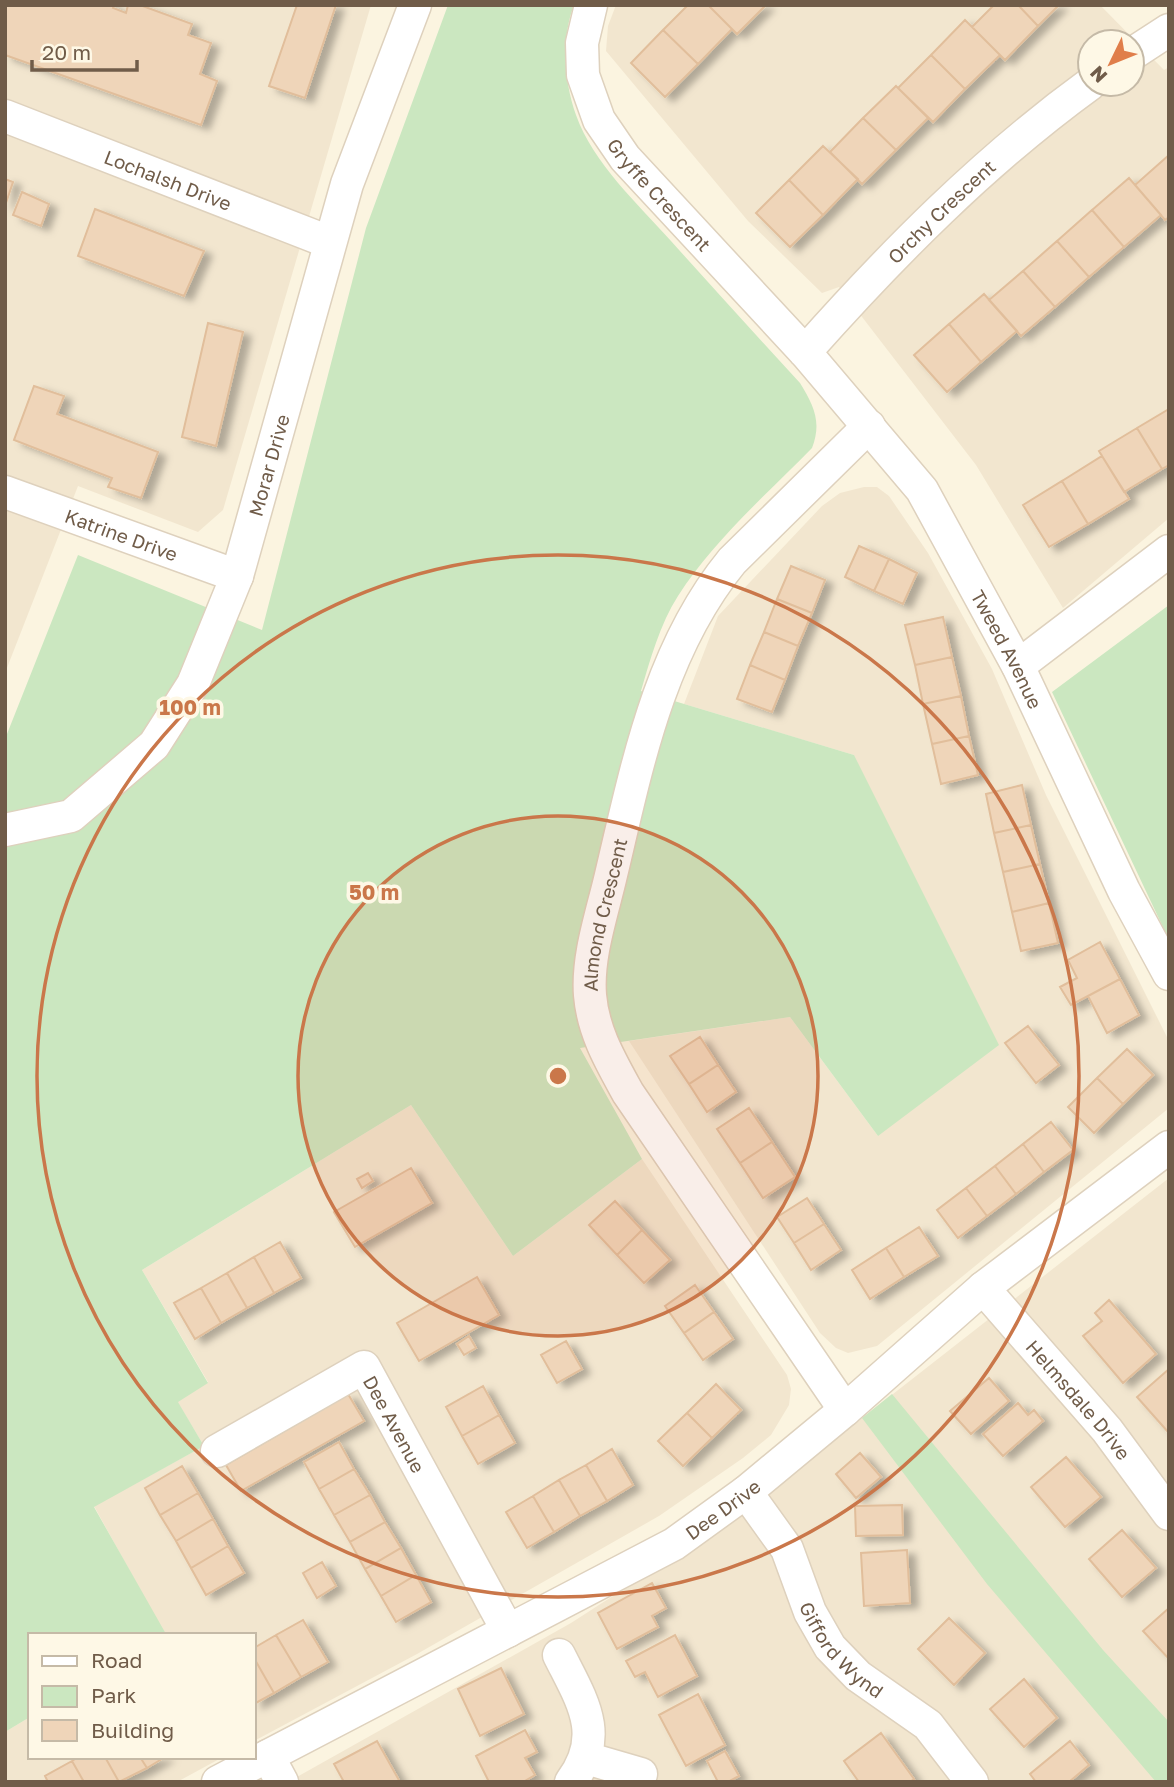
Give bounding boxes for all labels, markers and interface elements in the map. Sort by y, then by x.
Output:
scale bar [32,28,136,72]
north arrow [1076,28,1146,98]
text: 20 m [42,39,91,65]
text: N [1085,62,1112,88]
street label: Gryffe Crescent [603,134,716,255]
street label: Lochalsh Drive [101,144,235,215]
street label: Orchy Crescent [882,154,999,268]
street label: Morar Drive [243,411,293,519]
street label: Katrine Drive [62,503,181,565]
street label: Tweed Avenue [967,586,1048,712]
text: 100 m [159,694,221,720]
street label: Almond Crescent [578,836,631,992]
text: 50 m [349,879,399,905]
centre of rings [546,1064,570,1088]
street label: Helmsdale Drive [1022,1335,1136,1464]
street label: Dee Avenue [359,1371,431,1476]
street label: Dee Drive [680,1474,764,1544]
street label: Gifford Wynd [796,1599,888,1702]
legend [28,1633,256,1759]
text: Road [91,1647,142,1673]
text: Park [91,1682,137,1708]
text: Building [91,1717,174,1743]

